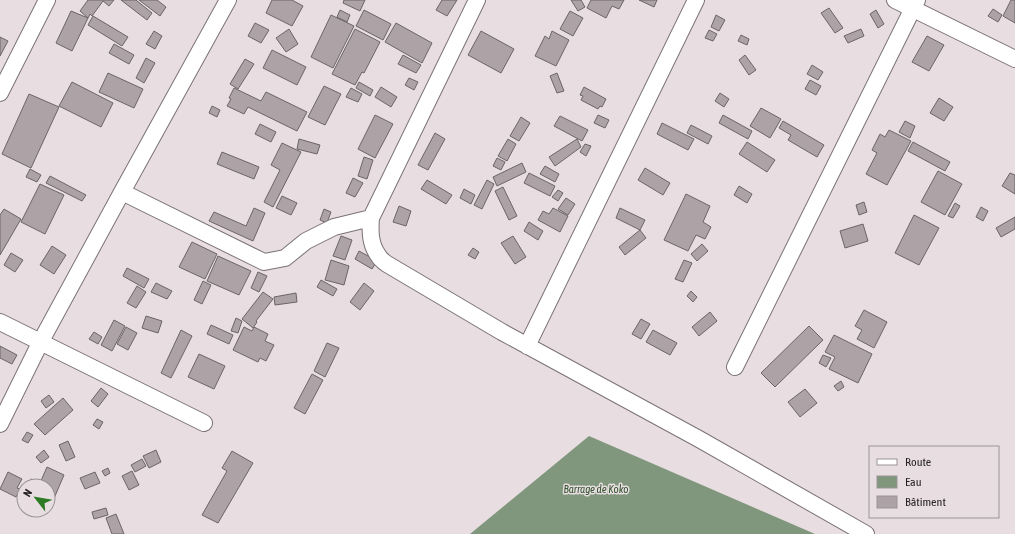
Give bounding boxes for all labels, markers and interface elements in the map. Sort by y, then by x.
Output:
legend [869,446,999,518]
text: Route [905,455,931,469]
text: Eau [905,475,922,489]
north arrow [16,478,56,518]
water label: Barrage de Koko [564,483,628,495]
text: N [21,487,34,499]
text: Bâtiment [905,495,946,509]

